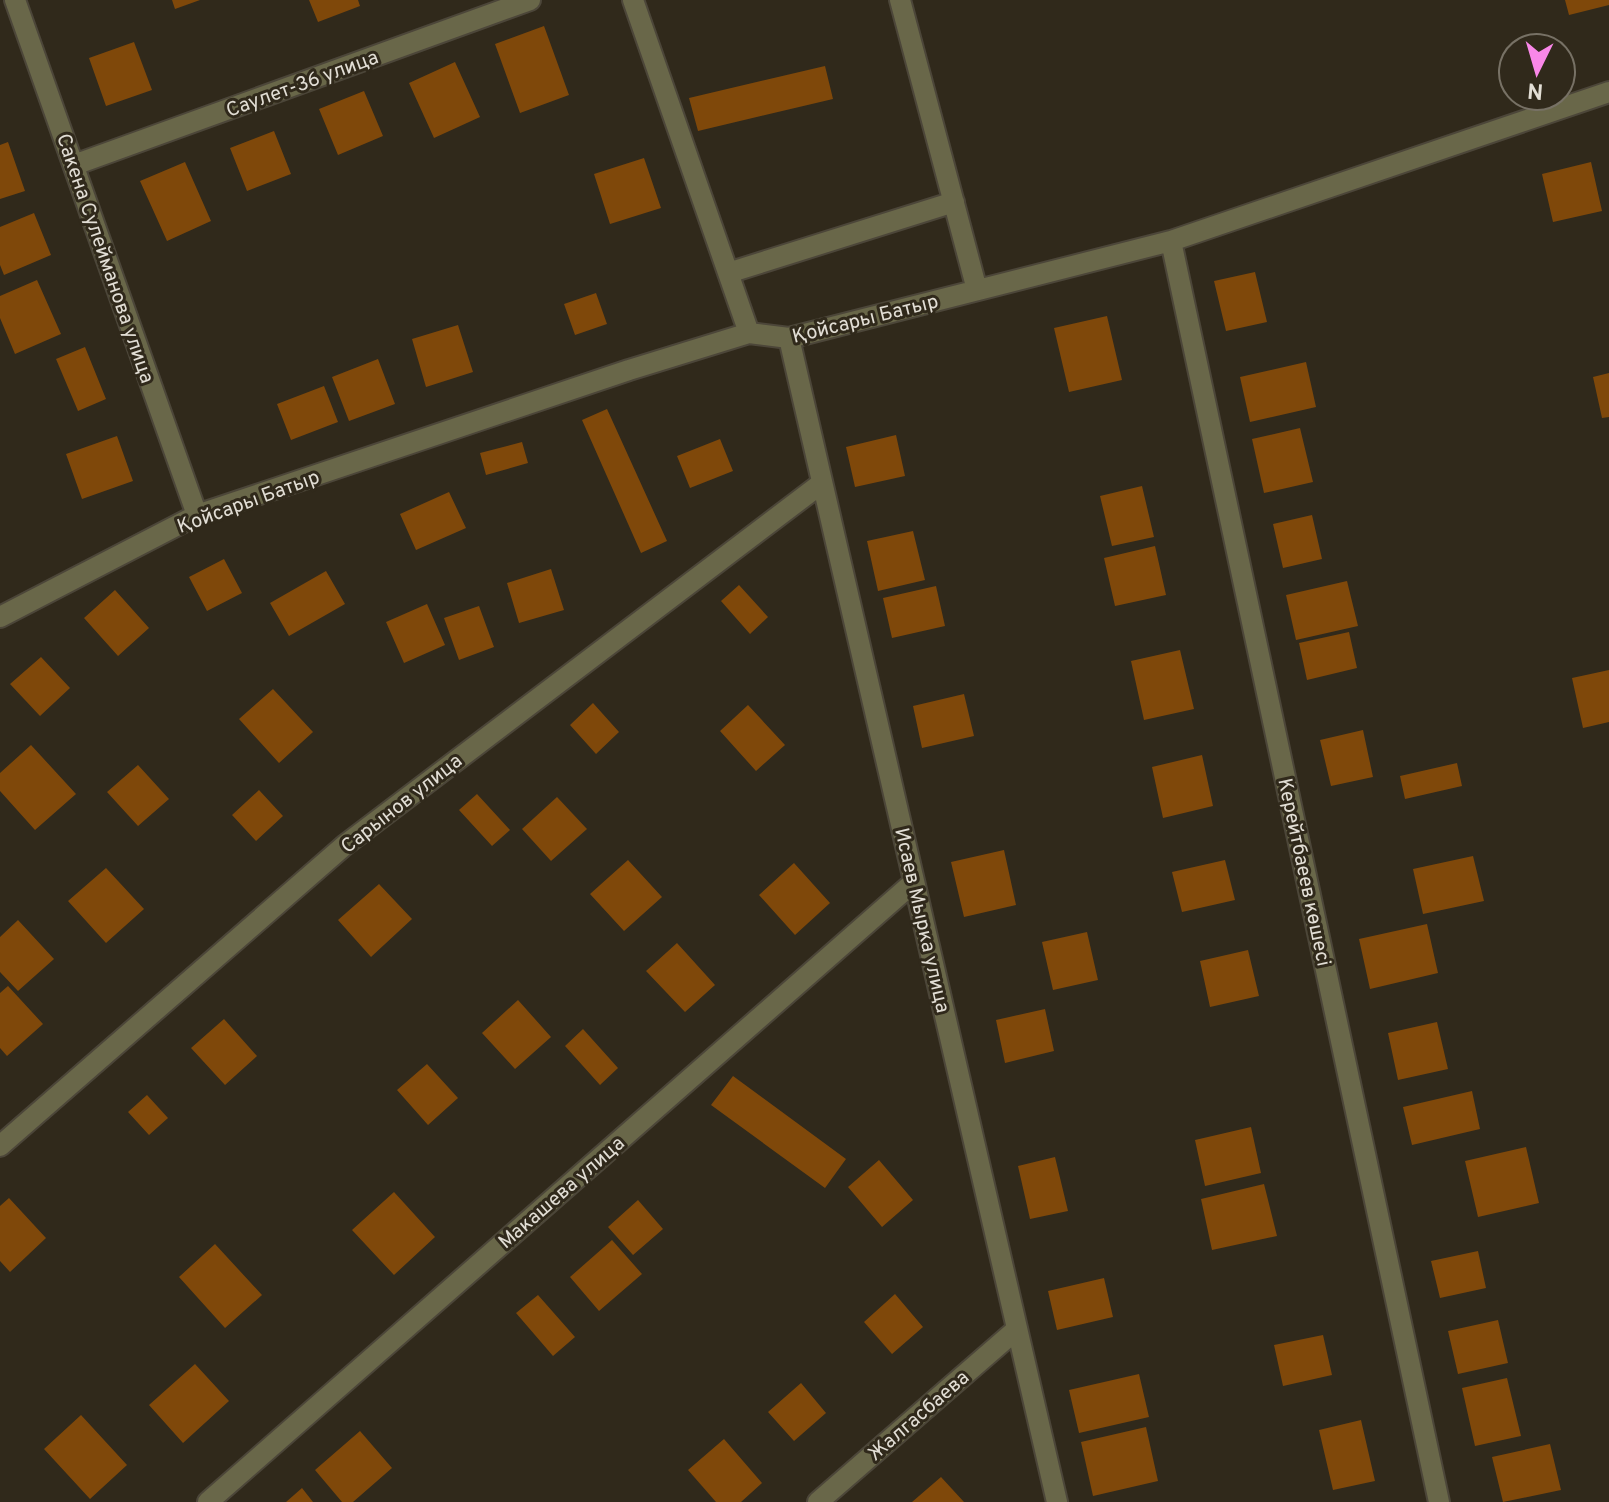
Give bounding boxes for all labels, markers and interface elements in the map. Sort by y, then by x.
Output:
north arrow [1497,32,1577,112]
street label: Саулет-36 улица [223,45,382,125]
text: N [1526,75,1545,104]
street label: Сакена Сулейманова улица [49,130,159,387]
street label: Қойсары Батыр [790,289,941,351]
street label: Қойсары Батыр [174,465,323,541]
street label: Сарынов улица [336,749,468,860]
street label: Керейтбаеев көшесі [1270,776,1336,969]
street label: Исаев Мырка улица [887,825,955,1016]
street label: Макашева улица [494,1131,631,1256]
street label: Жалгасбаева [863,1365,975,1468]

